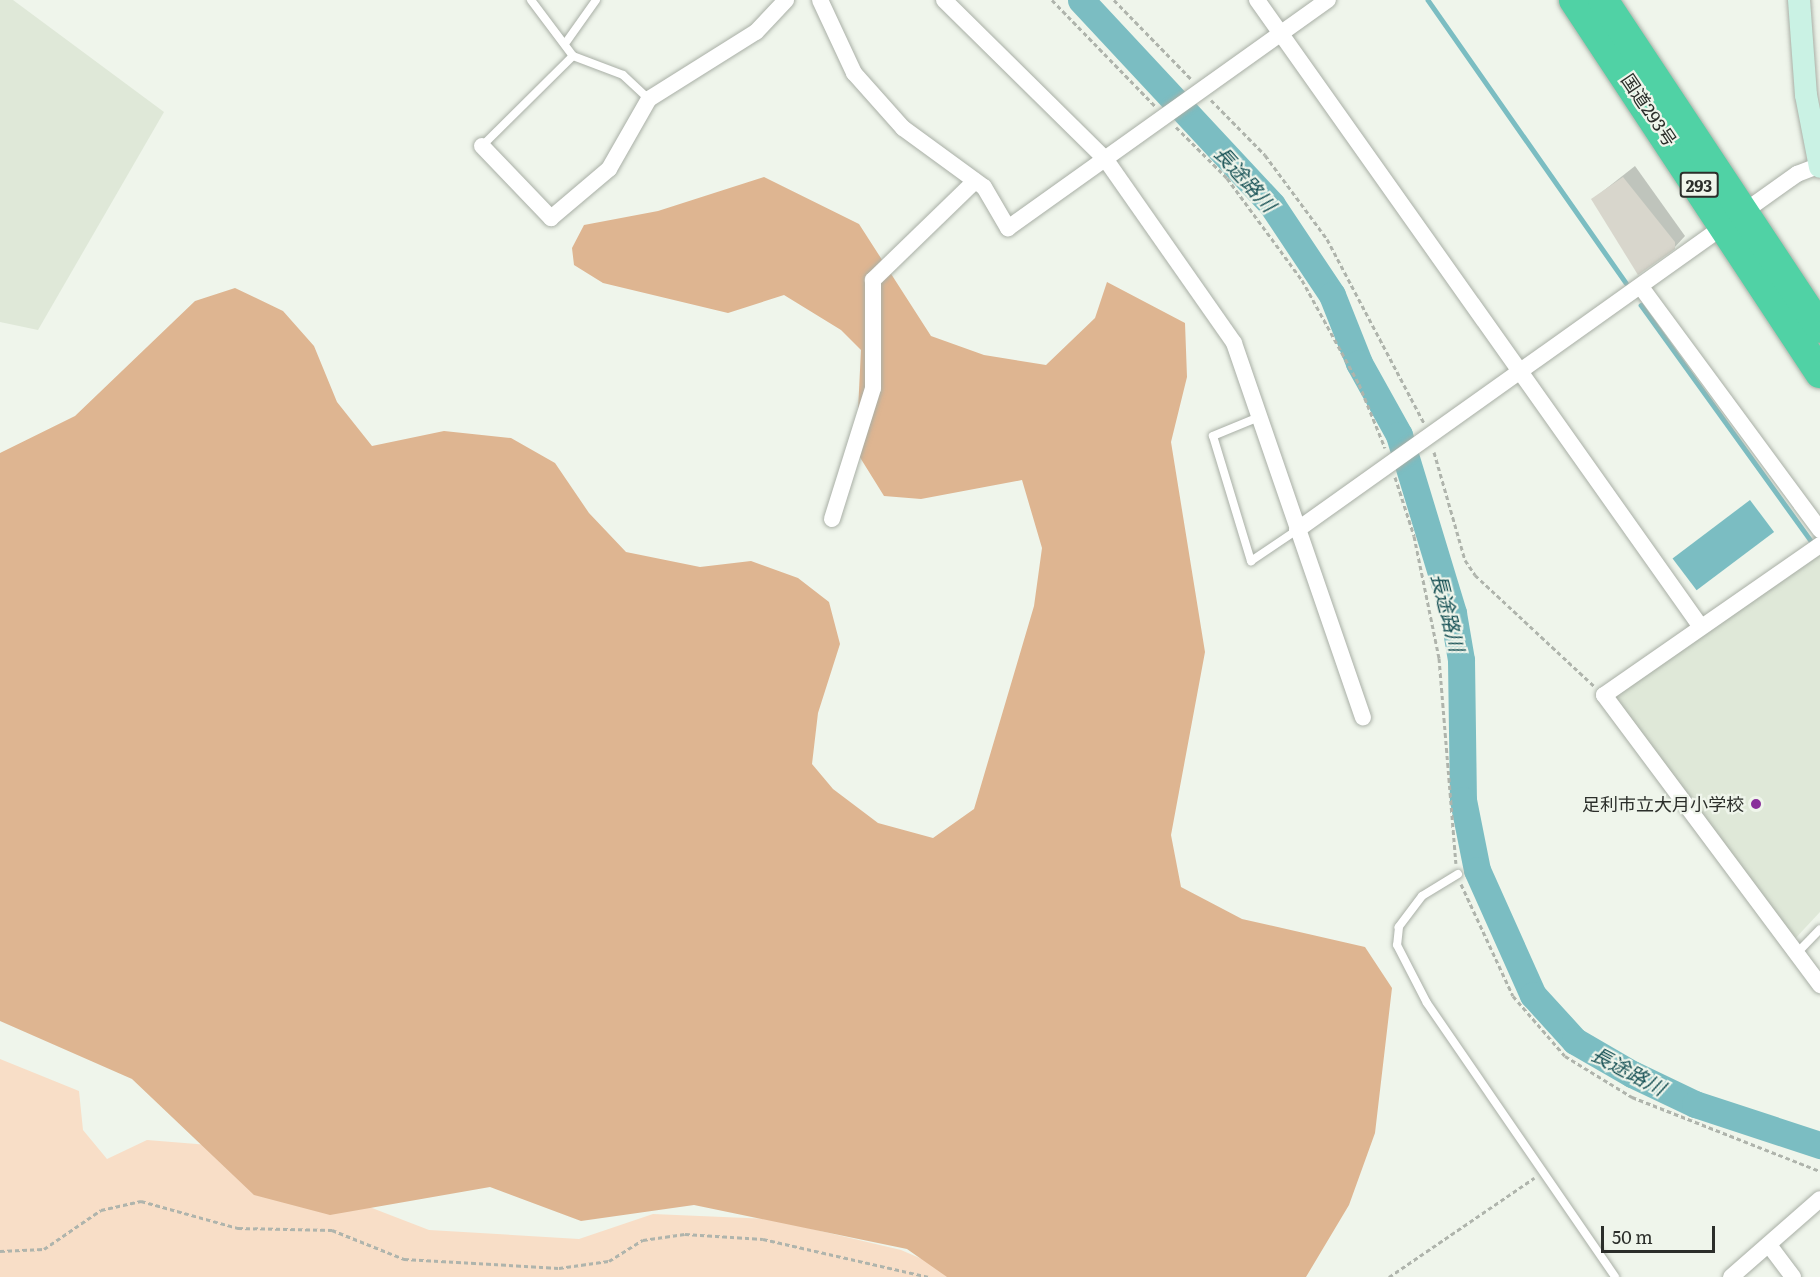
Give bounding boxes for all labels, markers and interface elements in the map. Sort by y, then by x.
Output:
street label: 国道293号 [1617,70,1681,150]
water label: 長途路川 [1210,140,1282,216]
road number: 293 [1680,172,1718,198]
water label: 長途路川 [1428,570,1470,654]
place label: 足利市立大月小学校 [1582,793,1744,815]
marker: 足利市立大月小学校 [1749,797,1763,811]
water label: 長途路川 [1588,1041,1670,1099]
scale bar [1604,1214,1718,1252]
text: 50 m [1612,1223,1653,1250]

